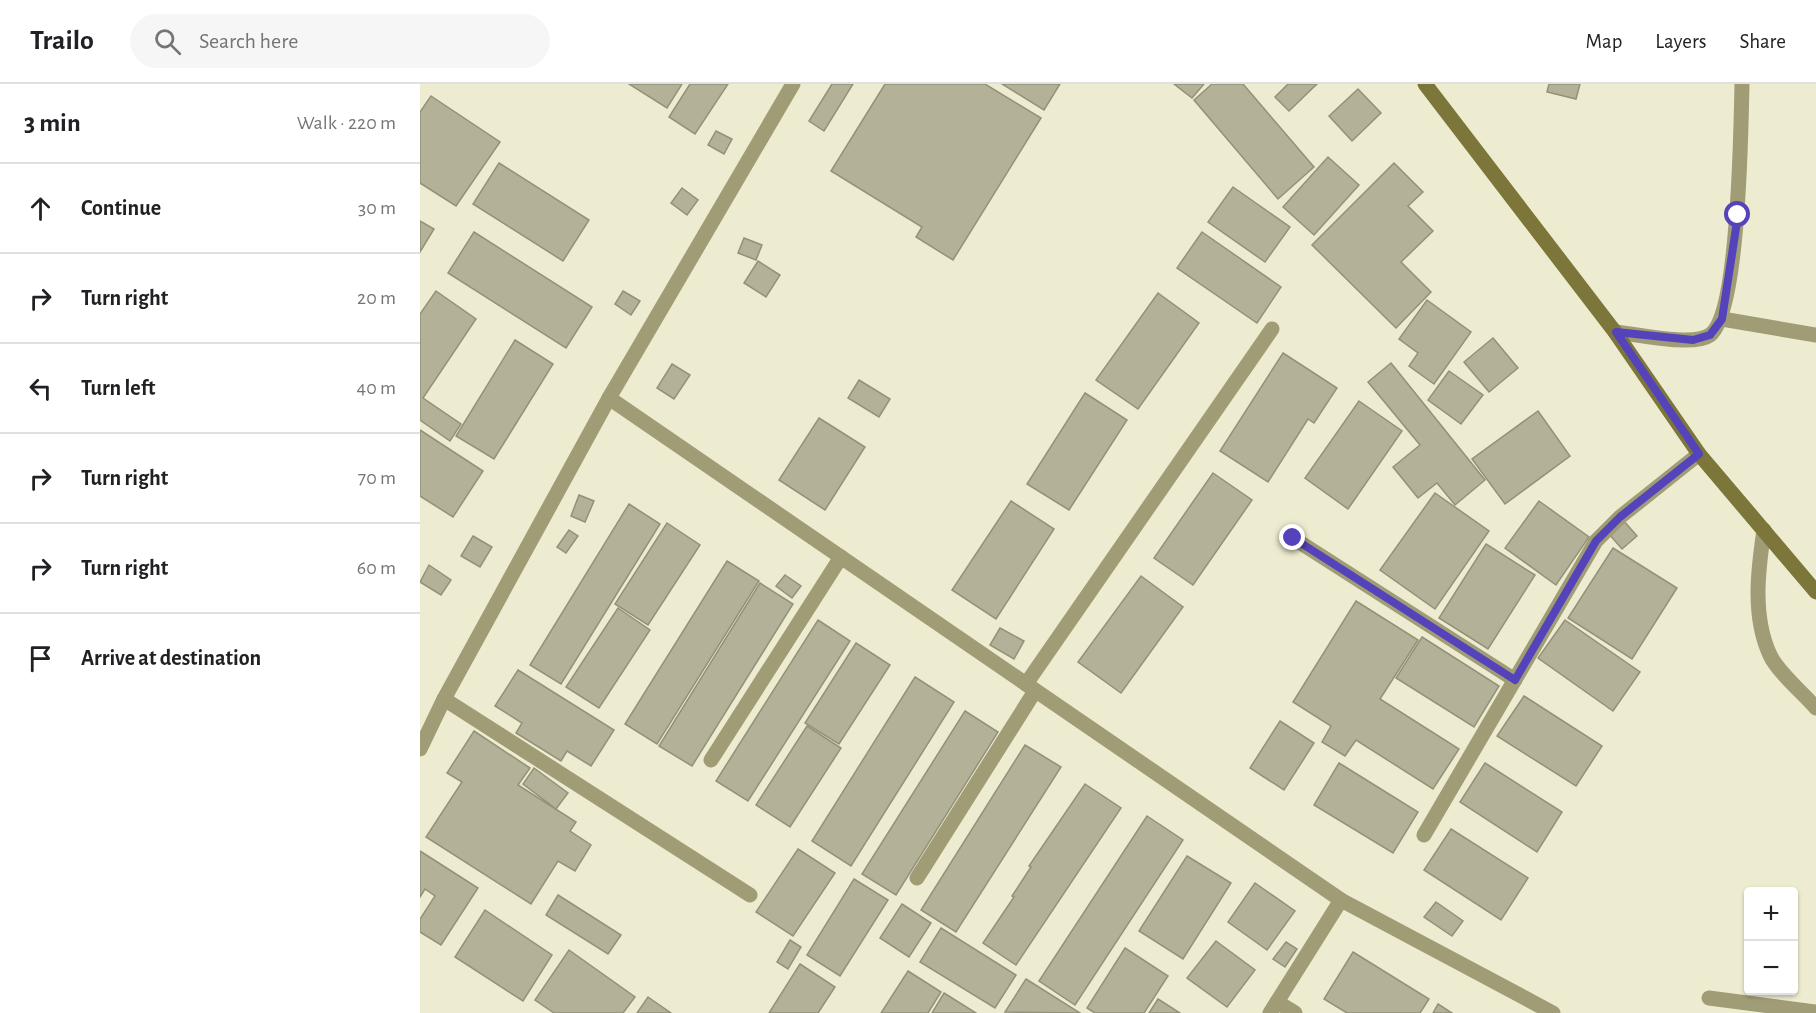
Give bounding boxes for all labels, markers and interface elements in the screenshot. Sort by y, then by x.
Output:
search box [130,14,550,68]
icon: search [151,25,184,58]
text: Trailo [30,27,94,55]
text: Search here [199,30,298,52]
text: Map [1586,31,1622,52]
text: Layers [1655,31,1706,52]
text: Share [1739,31,1786,52]
text: 3 min [24,110,81,136]
text: Walk · 220 m [297,113,396,133]
icon: ahead [24,192,57,225]
text: Continue [81,197,161,219]
text: 30 m [358,198,396,218]
route start [1724,201,1750,227]
icon: right [24,282,57,315]
text: Turn right [81,287,168,309]
text: 20 m [357,288,396,308]
icon: left [24,372,57,405]
text: Turn left [81,377,155,399]
text: 40 m [357,378,396,398]
icon: right [24,462,57,495]
text: Turn right [81,467,168,489]
text: 70 m [358,468,396,488]
route end [1279,524,1305,550]
icon: right [24,552,57,585]
text: Turn right [81,557,168,579]
text: 60 m [357,558,396,578]
icon: arrive [24,642,57,675]
text: Arrive at destination [81,647,261,669]
map controls [1744,887,1798,995]
button: + [1744,887,1798,941]
button: − [1744,941,1798,995]

